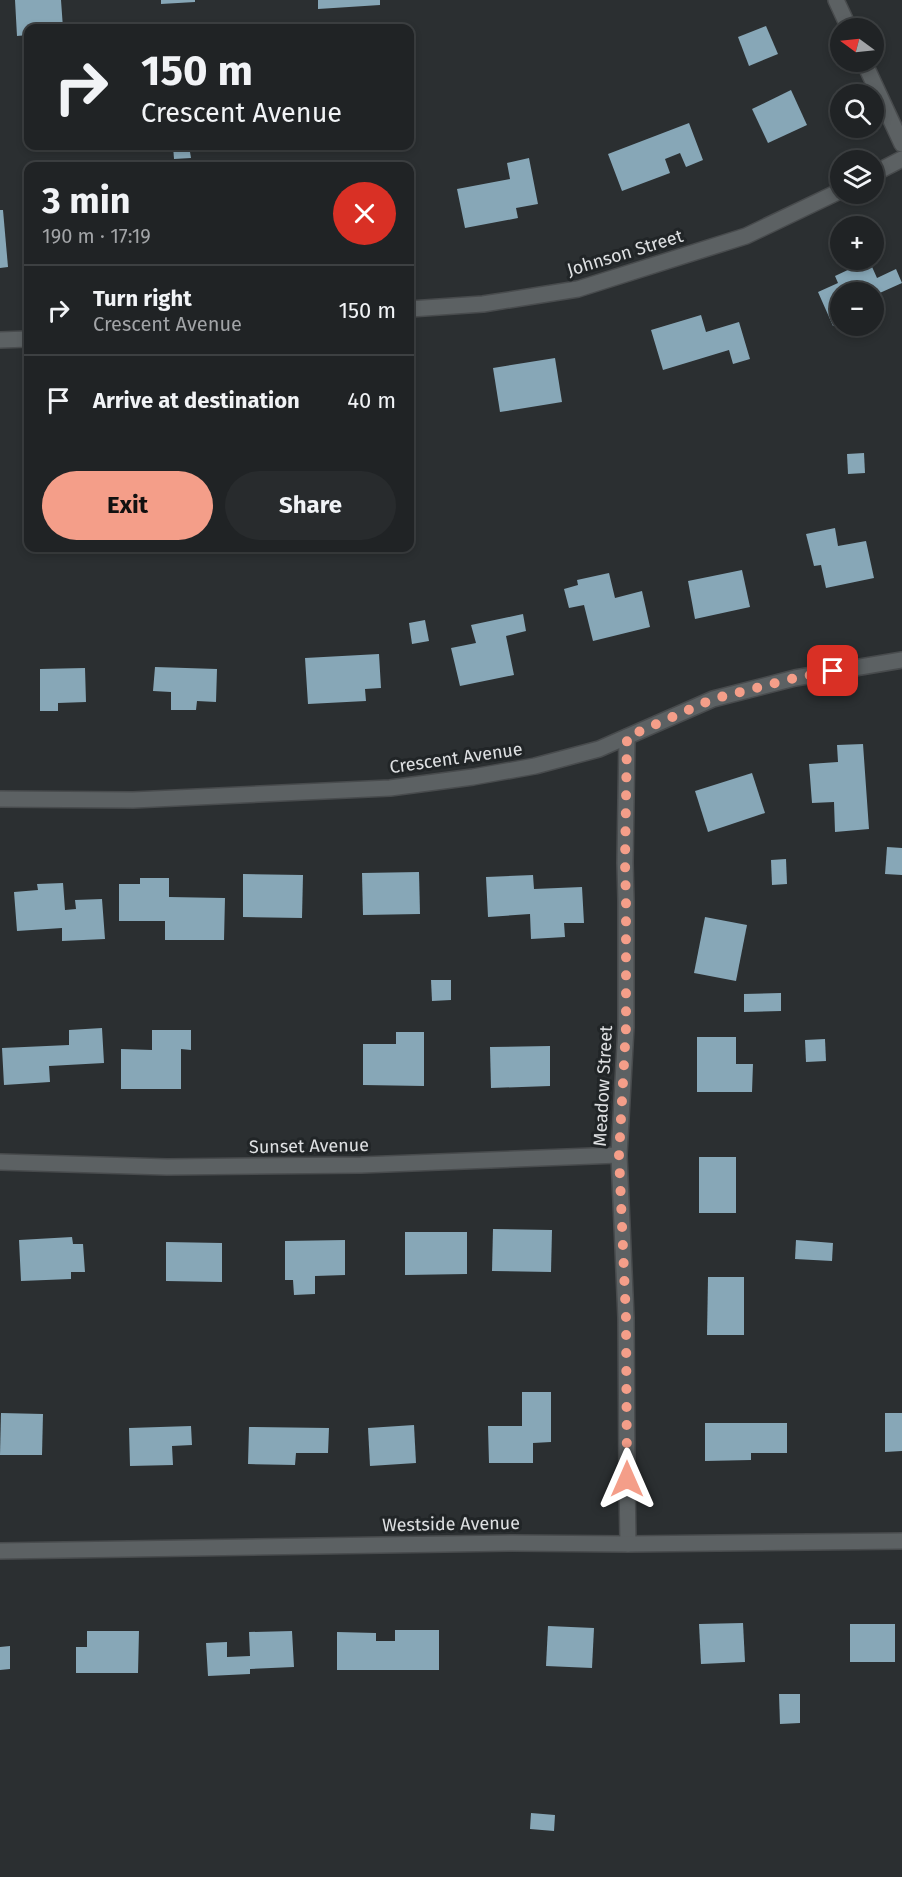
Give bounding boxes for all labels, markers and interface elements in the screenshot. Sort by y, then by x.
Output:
north arrow [830,18,884,72]
map controls [830,18,884,336]
text: 150 m [141,46,253,96]
icon: right [42,48,120,126]
button: search [830,84,884,138]
text: Crescent Avenue [141,97,342,129]
button: layers [830,150,884,204]
text: 3 min [42,179,131,223]
button: close [333,182,396,245]
button: + [830,216,884,270]
text: 190 m · 17:19 [42,224,151,248]
street label: Johnson Street [564,225,686,281]
button: − [830,282,884,336]
text: Turn right [93,285,192,312]
icon: right [42,294,75,327]
text: 150 m [338,297,396,324]
text: Crescent Avenue [93,312,242,336]
icon: arrive [42,384,75,417]
text: Arrive at destination [93,387,300,414]
text: 40 m [347,387,396,414]
button: Exit [42,471,213,540]
button: Share [225,471,396,540]
pin [807,645,858,696]
icon: arrive [816,654,849,687]
street label: Crescent Avenue [388,738,524,778]
street label: Meadow Street [589,1024,617,1147]
street label: Sunset Avenue [249,1134,369,1158]
position arrow [595,1447,659,1511]
street label: Westside Avenue [382,1512,520,1536]

